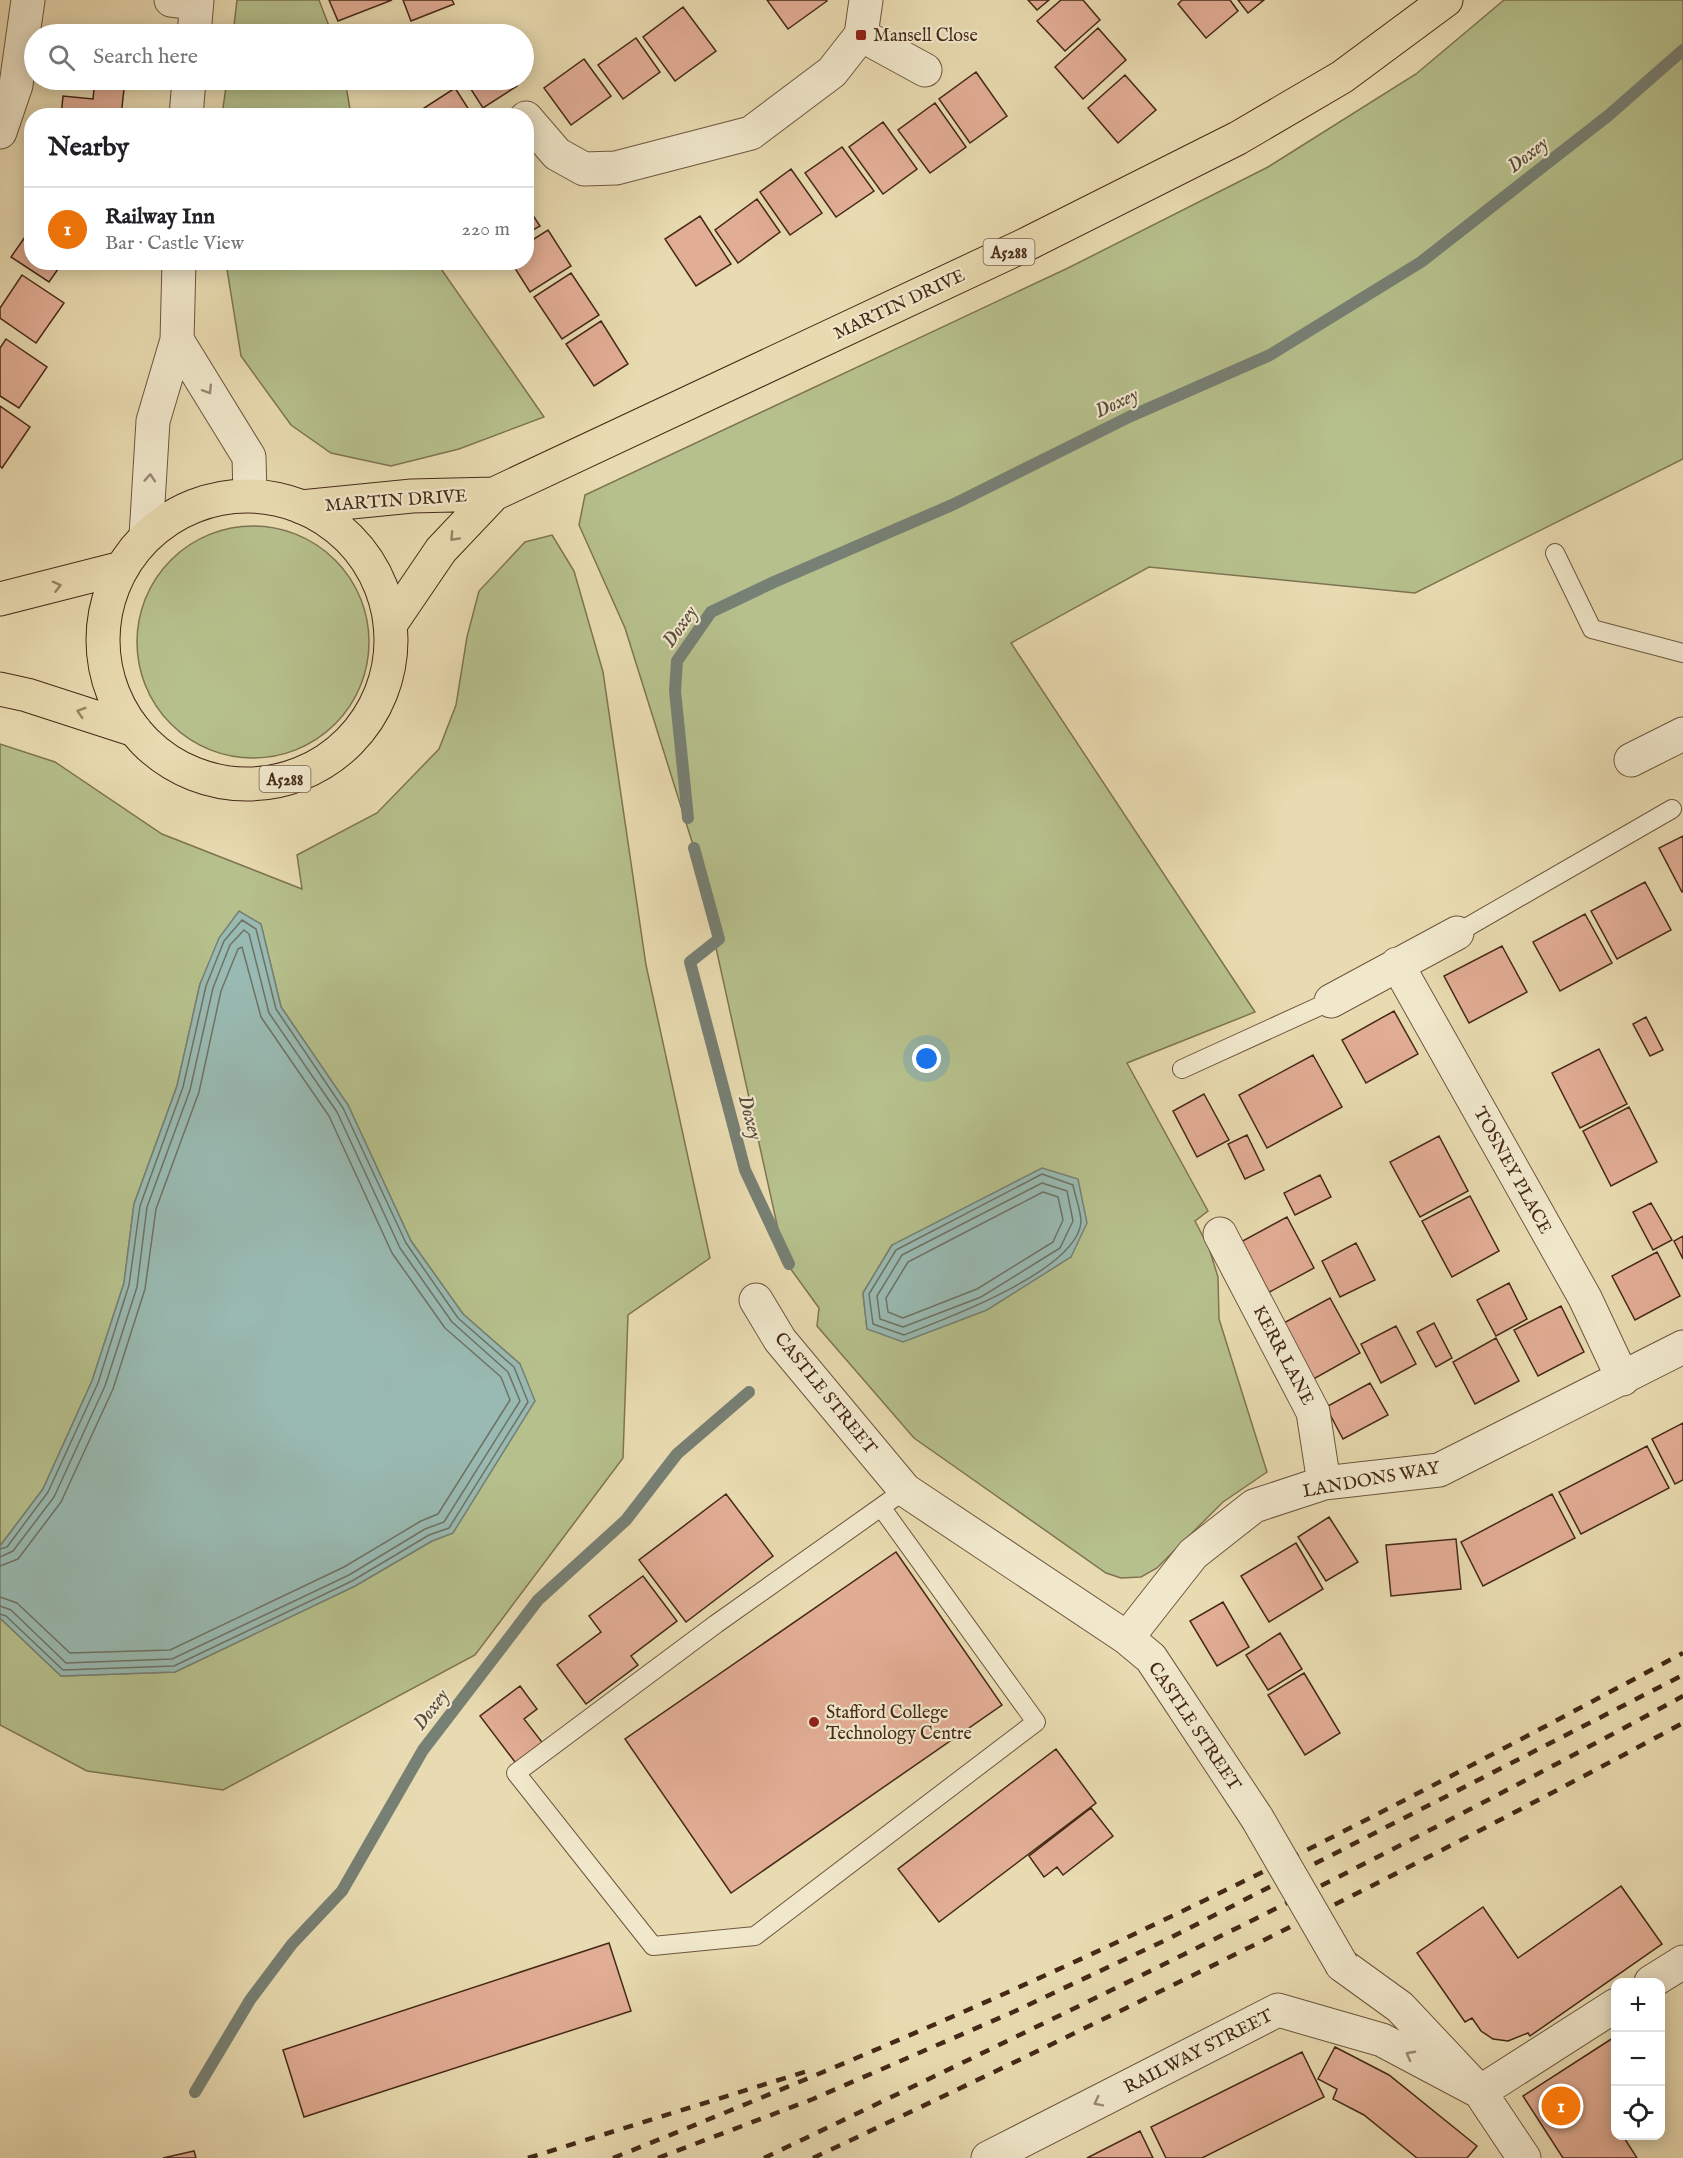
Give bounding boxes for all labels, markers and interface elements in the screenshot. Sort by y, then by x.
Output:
search box [24,24,534,90]
place label: Mansell Close [873,25,978,48]
marker: Mansell Close [854,28,868,42]
icon: search [45,41,78,74]
text: Search here [93,43,198,71]
text: Nearby [48,131,129,164]
water label: Doxey [1502,131,1554,179]
text: Railway Inn [105,203,215,231]
text: 1 [64,217,71,242]
text: 220 m [462,217,510,242]
text: Bar · Castle View [105,231,244,256]
road number: A5288 [984,239,1034,265]
street label: MARTIN DRIVE [830,265,969,346]
water label: Doxey [1091,382,1143,424]
one-way arrow [201,384,213,394]
one-way arrow [143,473,156,482]
street label: MARTIN DRIVE [324,485,468,518]
one-way arrow [450,529,461,540]
one-way arrow [52,580,62,593]
water label: Doxey [657,601,704,653]
one-way arrow [76,707,87,719]
road number: A5288 [260,766,310,792]
your location [912,1044,941,1073]
water label: Doxey [732,1092,768,1143]
street label: TOSNEY PLACE [1467,1103,1556,1238]
street label: KERR LANE [1247,1302,1319,1410]
street label: CASTLE STREET [769,1328,881,1460]
street label: LANDONS WAY [1301,1457,1442,1504]
street label: CASTLE STREET [1142,1658,1245,1796]
water label: Doxey [408,1684,455,1735]
place label: Stafford College Technology Centre [826,1702,972,1746]
marker: Stafford College Technology Centre [807,1715,821,1729]
map controls [1611,1978,1665,2140]
button: + [1611,1978,1665,2032]
street label: RAILWAY STREET [1120,2005,1277,2100]
button: − [1611,2032,1665,2086]
one-way arrow [1405,2050,1416,2062]
pin: 1 [1542,2084,1580,2128]
button: locate [1611,2086,1665,2140]
one-way arrow [1093,2095,1104,2106]

